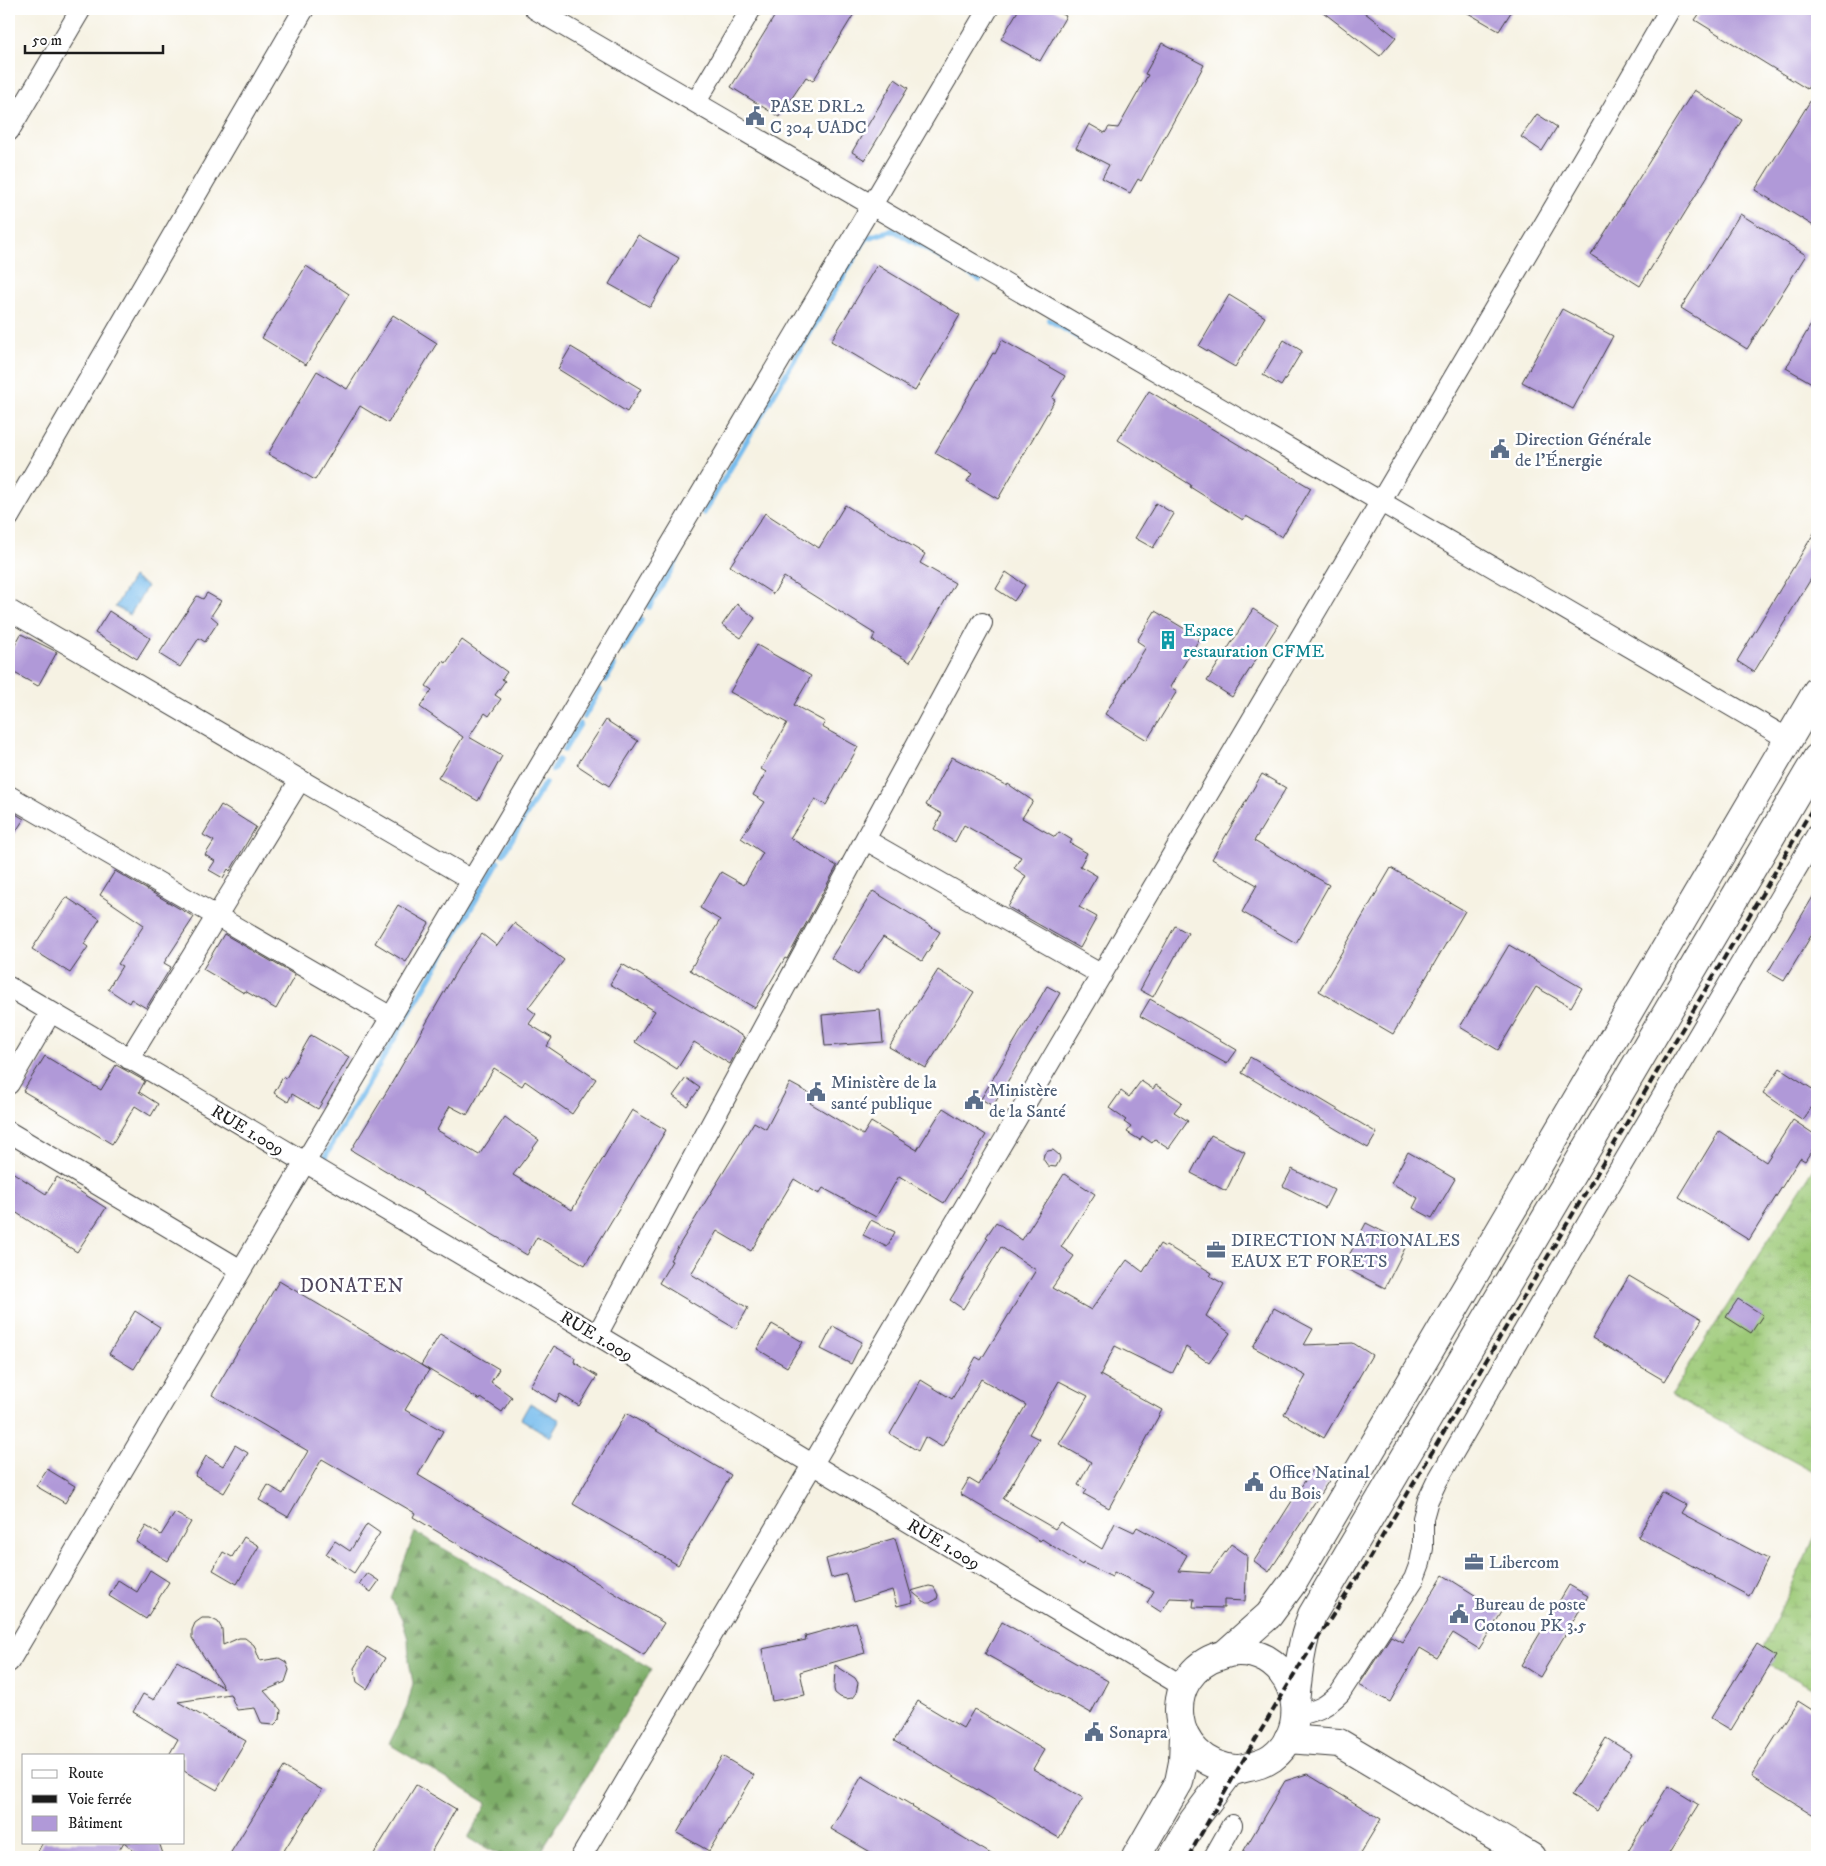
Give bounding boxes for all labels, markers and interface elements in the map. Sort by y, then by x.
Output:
scale bar [25,22,162,54]
text: 50 m [32,31,62,50]
place label: PASE DRL2 C 304 UADC [770,96,867,139]
public building icon: PASE DRL2 C 304 UADC [744,105,766,127]
place label: Direction Générale de l'Énergie [1515,429,1651,472]
public building icon: Direction Générale de l'Énergie [1489,438,1511,460]
place label: Espace restauration CFME [1183,620,1324,663]
building icon: Espace restauration CFME [1157,629,1179,651]
place label: Ministère de la santé publique [831,1072,937,1115]
place label: Ministère de la Santé [989,1080,1066,1123]
public building icon: Ministère de la santé publique [805,1081,827,1103]
public building icon: Ministère de la Santé [963,1089,985,1111]
street label: RUE 1.009 [207,1100,288,1161]
place label: DIRECTION NATIONALES EAUX ET FORETS [1231,1230,1460,1273]
office icon: DIRECTION NATIONALES EAUX ET FORETS [1205,1239,1227,1261]
district label: DONATEN [300,1275,404,1298]
street label: RUE 1.009 [556,1306,637,1367]
place label: Office Natinal du Bois [1269,1462,1370,1505]
public building icon: Office Natinal du Bois [1243,1471,1265,1493]
street label: RUE 1.009 [903,1514,984,1575]
office icon: Libercom [1463,1551,1485,1573]
place label: Libercom [1489,1552,1559,1574]
place label: Bureau de poste Cotonou PK 3.5 [1474,1594,1586,1637]
public building icon: Bureau de poste Cotonou PK 3.5 [1448,1603,1470,1625]
public building icon: Sonapra [1083,1721,1105,1743]
place label: Sonapra [1109,1722,1168,1744]
legend [22,1754,185,1844]
text: Route [68,1764,103,1783]
text: Voie ferrée [67,1790,132,1809]
text: Bâtiment [68,1814,123,1833]

